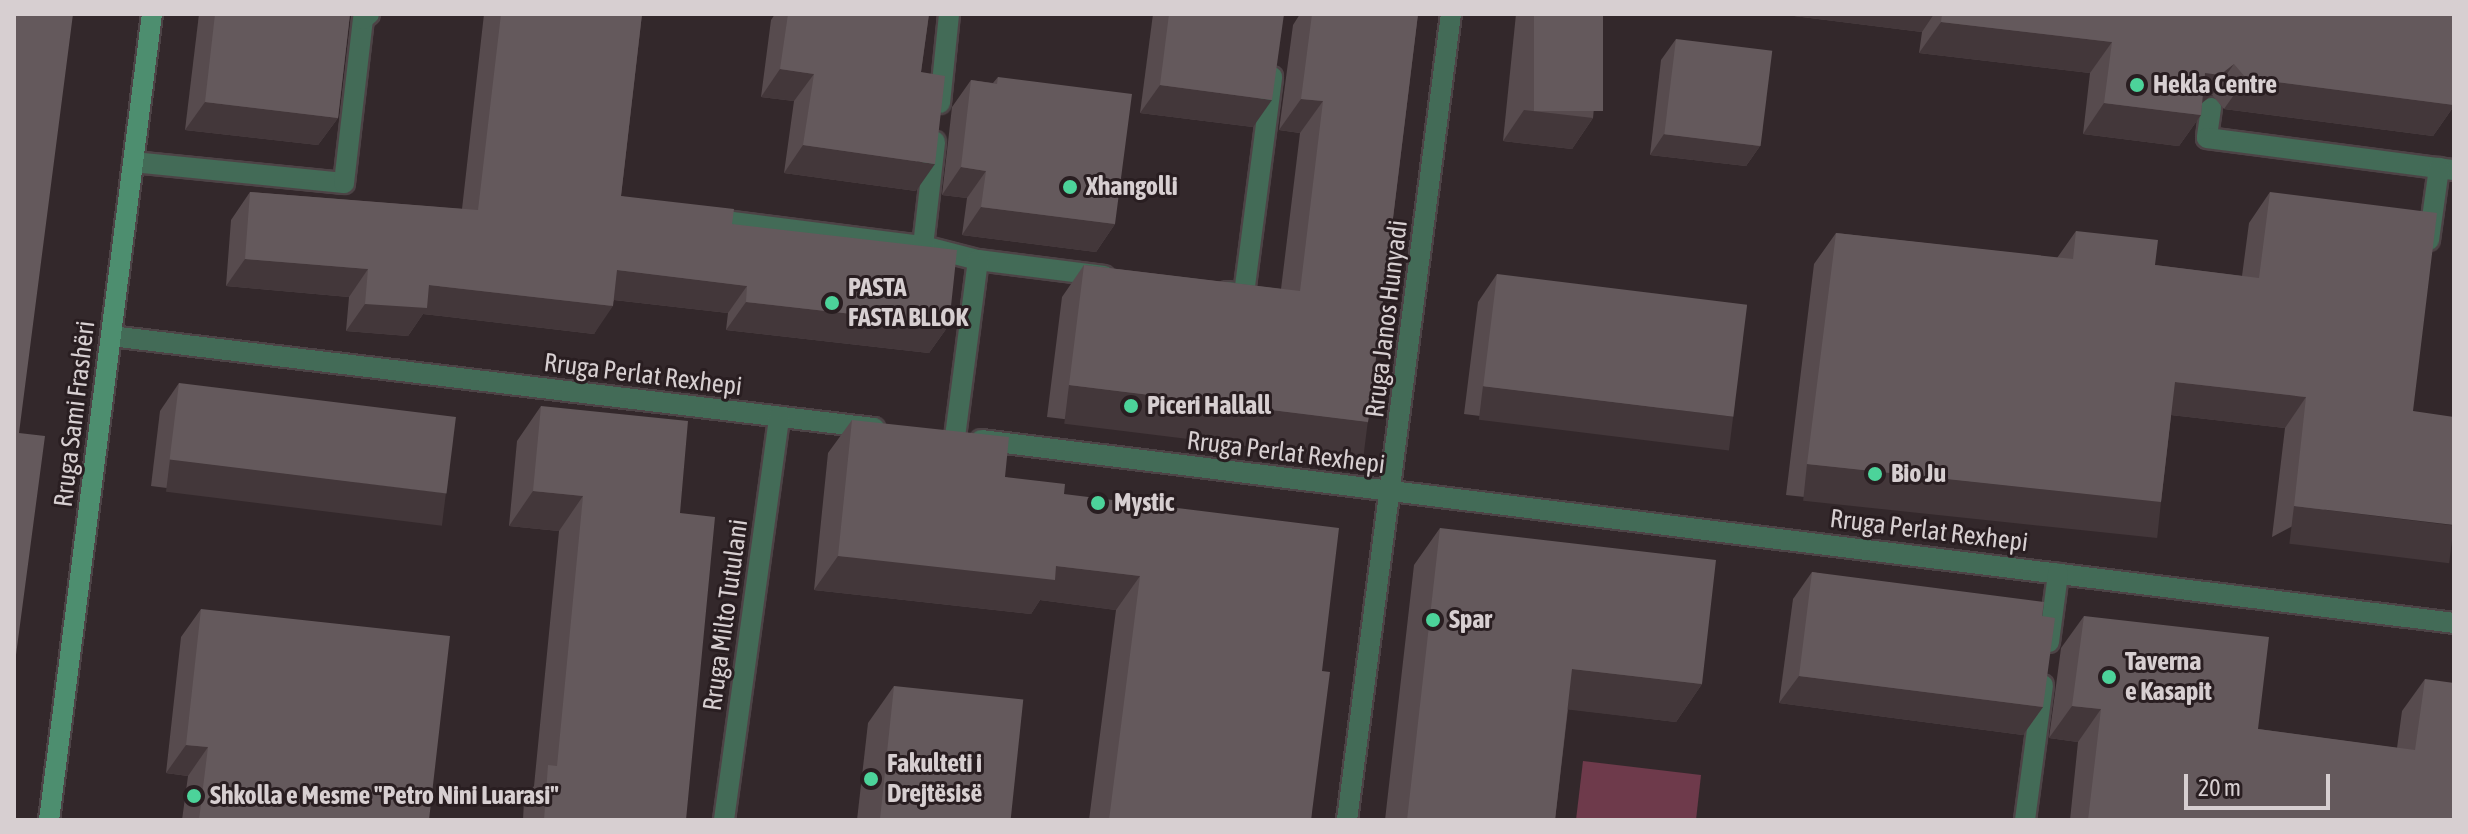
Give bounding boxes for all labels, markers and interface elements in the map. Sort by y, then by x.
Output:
place label: Hekla Centre [2153,69,2277,101]
marker: Hekla Centre [2128,76,2146,94]
place label: Xhangolli [1086,171,1178,203]
marker: Xhangolli [1061,178,1079,196]
street label: Rruga Janos Hunyadi [1359,219,1415,419]
place label: PASTA FASTA BLLOK [848,272,968,334]
marker: PASTA FASTA BLLOK [823,294,841,312]
street label: Rruga Sami Frashëri [48,319,102,509]
street label: Rruga Perlat Rexhepi [542,347,744,403]
place label: Piceri Hallall [1147,390,1271,422]
marker: Piceri Hallall [1122,397,1140,415]
street label: Rruga Perlat Rexhepi [1185,425,1387,481]
place label: Bio Ju [1891,458,1946,490]
marker: Bio Ju [1866,465,1884,483]
place label: Mystic [1114,487,1174,519]
marker: Mystic [1089,494,1107,512]
street label: Rruga Perlat Rexhepi [1828,503,2030,559]
street label: Rruga Milto Tutulani [697,517,755,713]
place label: Spar [1449,604,1492,636]
marker: Spar [1424,611,1442,629]
place label: Taverna e Kasapit [2125,646,2212,708]
marker: Taverna e Kasapit [2100,668,2118,686]
place label: Fakulteti i Drejtësisë [887,748,982,810]
scale bar [2188,758,2334,808]
marker: Fakulteti i Drejtësisë [862,770,880,788]
text: 20 m [2198,774,2241,801]
place label: Shkolla e Mesme "Petro Nini Luarasi" [210,780,559,812]
marker: Shkolla e Mesme "Petro Nini Luarasi" [185,787,203,805]

